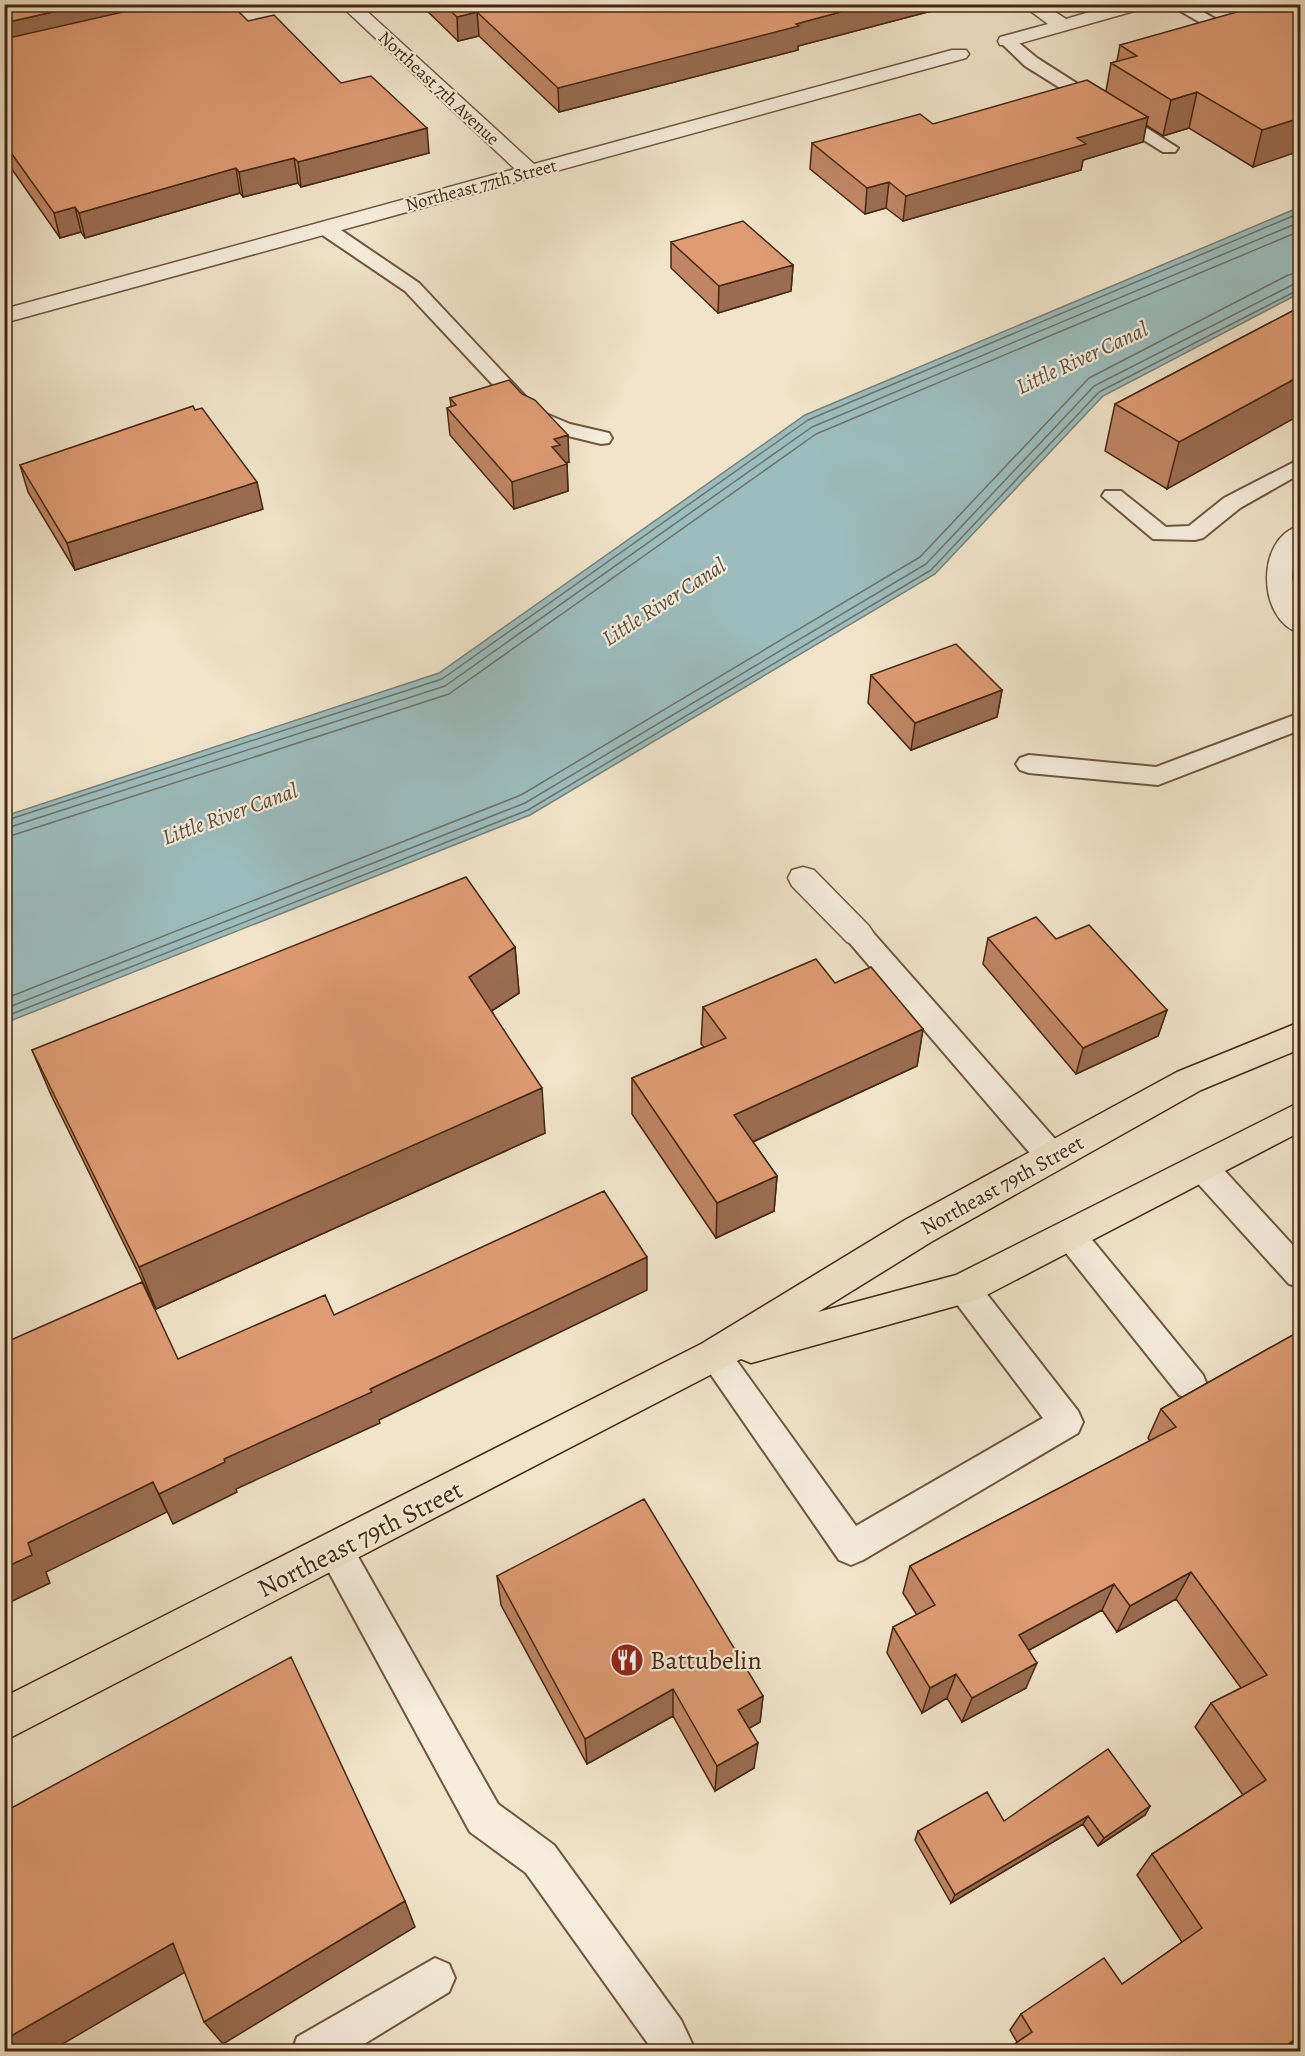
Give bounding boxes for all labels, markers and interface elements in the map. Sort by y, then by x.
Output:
street label: Northeast 7th Avenue [373,26,505,150]
street label: Northeast 77th Street [403,153,559,217]
water label: Little River Canal [1011,314,1153,402]
water label: Little River Canal [596,550,732,653]
water label: Little River Canal [158,775,302,852]
street label: Northeast 79th Street [915,1129,1089,1241]
street label: Northeast 79th Street [251,1472,469,1606]
restaurant icon: Battubelin [609,1642,645,1678]
place label: Battubelin [650,1643,762,1678]

